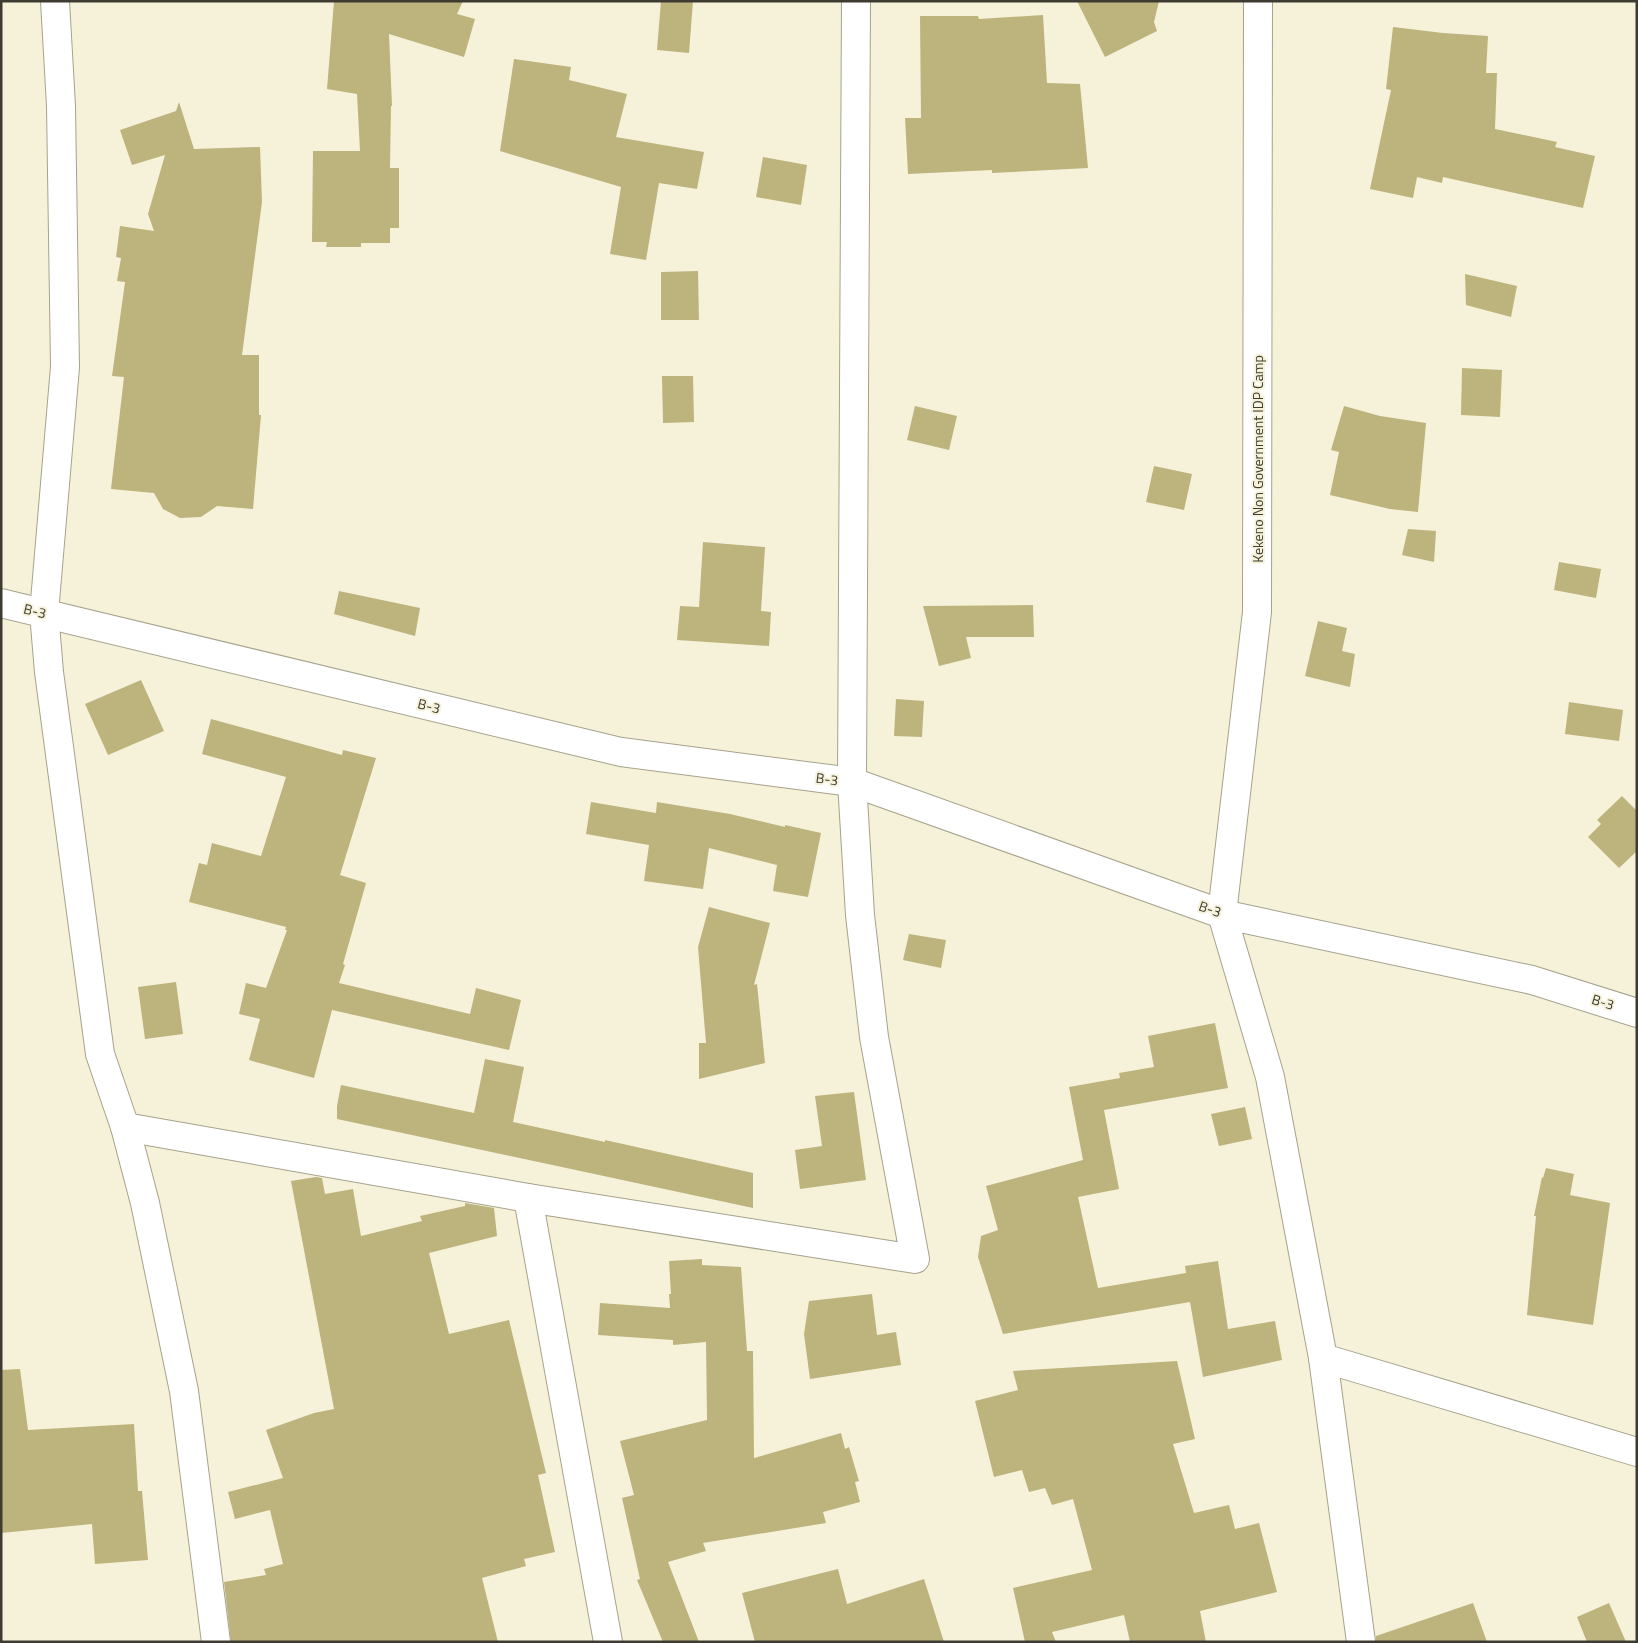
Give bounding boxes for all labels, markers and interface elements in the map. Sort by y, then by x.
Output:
street label: Kekeno Non Government IDP Camp [1247,355,1268,563]
street label: B-3 [22,598,48,623]
street label: B-3 [416,693,443,718]
street label: B-3 [815,767,840,790]
street label: B-3 [1196,895,1224,922]
street label: B-3 [1589,988,1617,1015]

